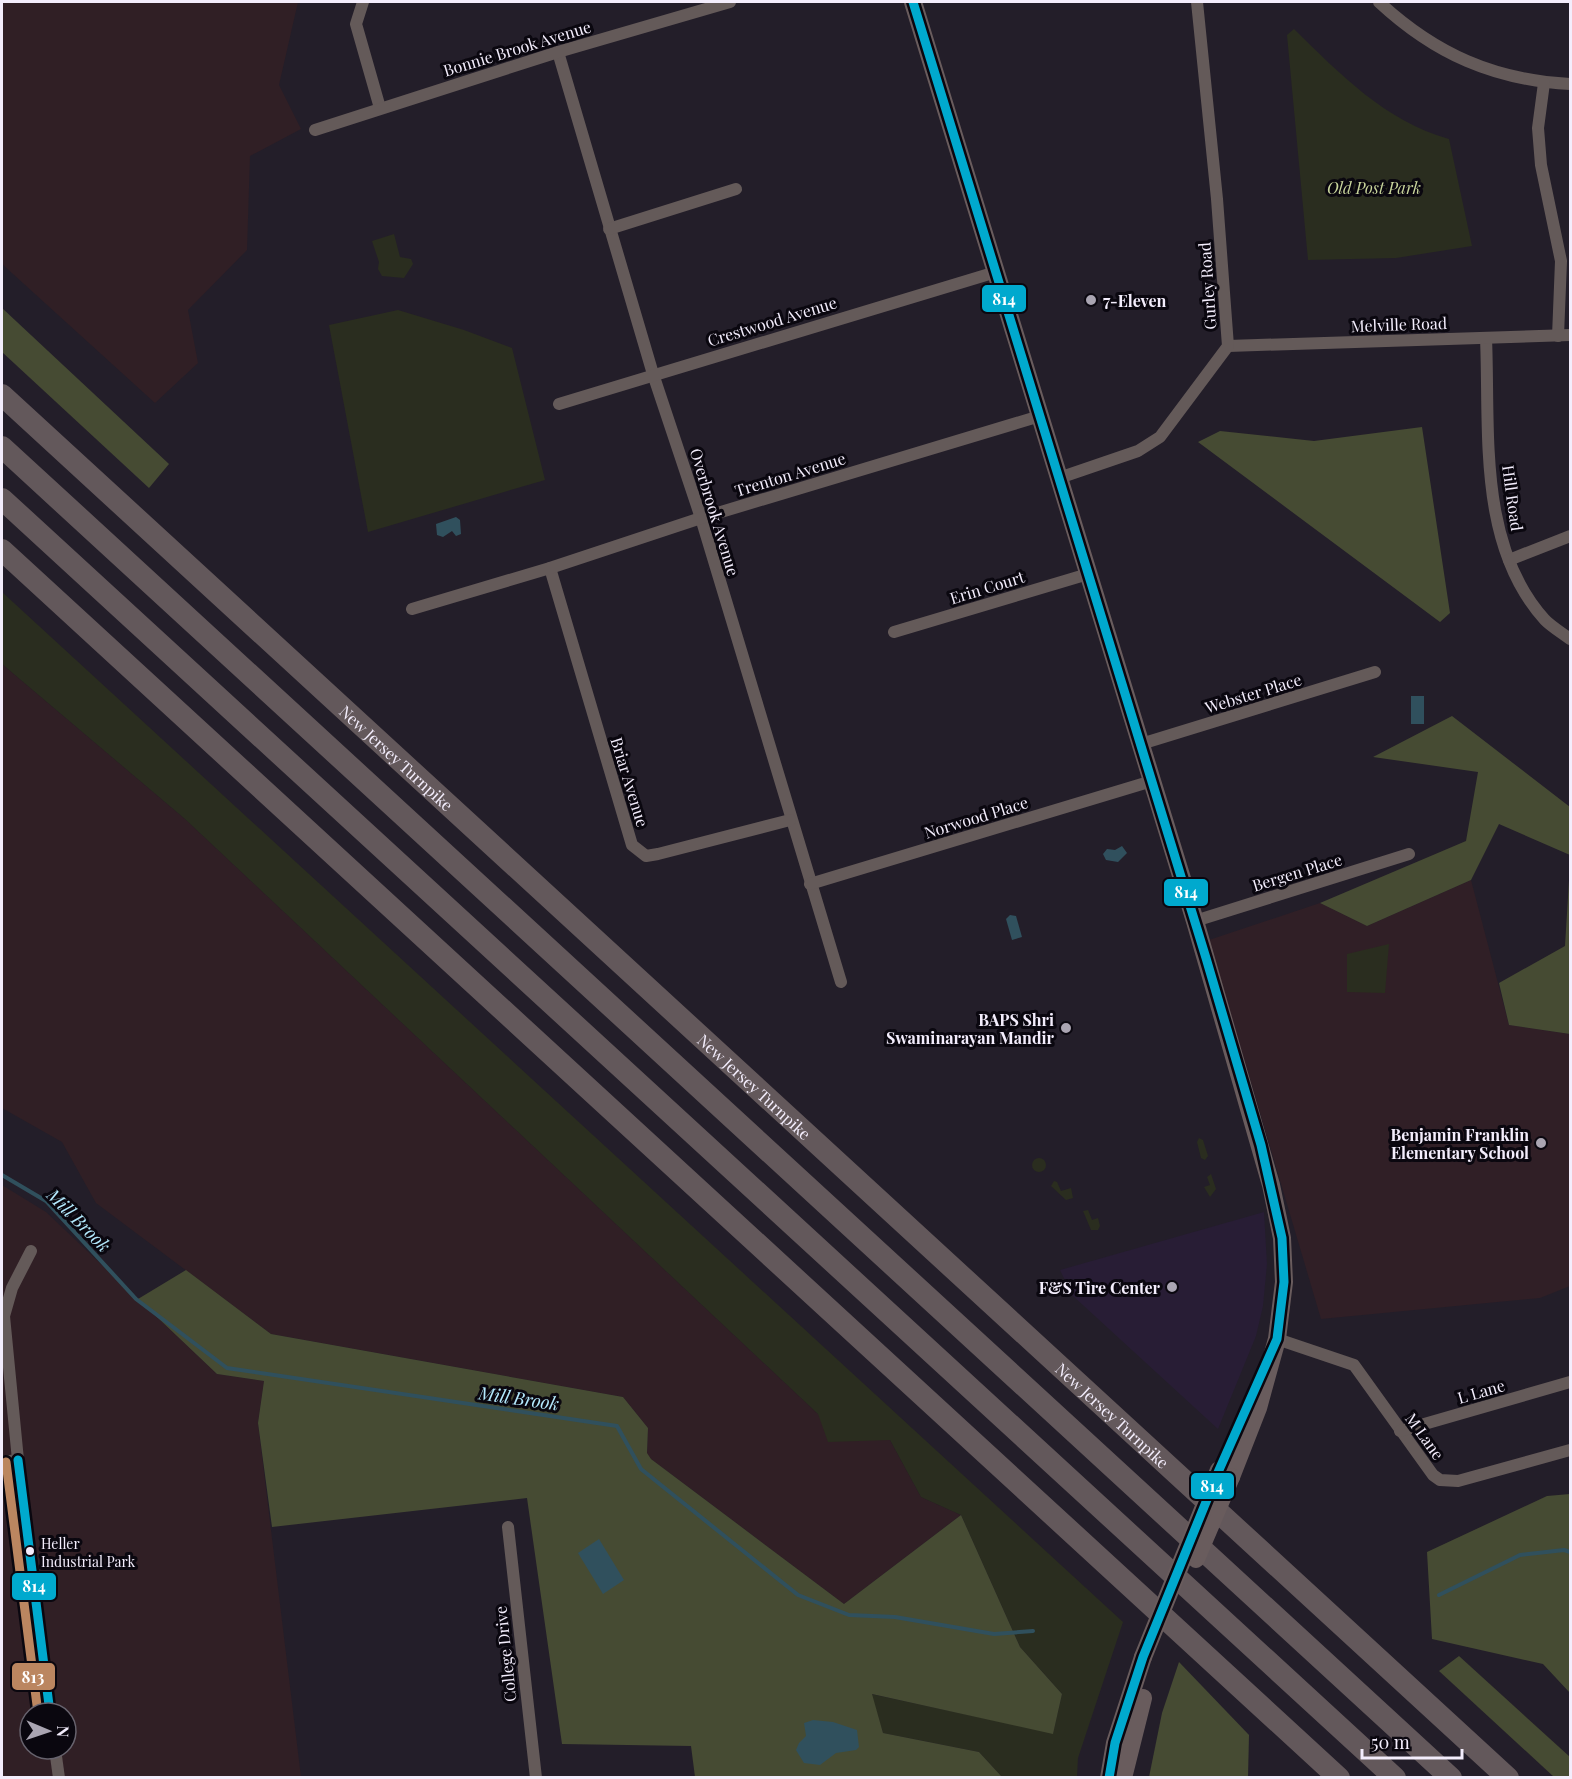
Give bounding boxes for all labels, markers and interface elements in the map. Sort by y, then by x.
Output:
street label: Bonnie Brook Avenue [441,16,593,80]
park label: Old Post Park [1327,177,1421,198]
street label: Gurley Road [1193,242,1221,330]
line badge: 814 [981,284,1027,313]
text: 814 [992,288,1016,309]
place label: 7-Eleven [1103,290,1166,311]
street label: Crestwood Avenue [705,291,839,351]
marker: 7-Eleven [1084,293,1098,307]
street label: Melville Road [1351,312,1447,336]
street label: Overbrook Avenue [686,446,744,578]
street label: Trenton Avenue [732,447,848,501]
street label: Hill Road [1498,464,1528,532]
street label: Erin Court [947,566,1027,608]
street label: Webster Place [1201,668,1304,718]
street label: New Jersey Turnpike [336,700,458,815]
street label: Briar Avenue [606,735,654,829]
street label: Norwood Place [922,791,1030,843]
street label: Bergen Place [1250,848,1344,896]
line badge: 814 [1163,878,1209,907]
text: 814 [1174,881,1198,902]
place label: BAPS Shri Swaminarayan Mandir [886,1009,1055,1048]
marker: BAPS Shri Swaminarayan Mandir [1059,1021,1073,1035]
street label: New Jersey Turnpike [694,1029,816,1144]
place label: Benjamin Franklin Elementary School [1390,1124,1529,1163]
marker: Benjamin Franklin Elementary School [1534,1136,1548,1150]
water label: Mill Brook [41,1182,116,1257]
place label: F&S Tire Center [1039,1277,1161,1298]
marker: F&S Tire Center [1165,1280,1179,1294]
street label: New Jersey Turnpike [1052,1358,1174,1472]
street label: L Lane [1455,1374,1507,1408]
water label: Mill Brook [476,1380,561,1415]
street label: M Lane [1401,1408,1449,1464]
line badge: 814 [1190,1472,1235,1500]
text: 814 [1200,1475,1224,1496]
place label: Heller Industrial Park [41,1534,135,1571]
marker: Heller Industrial Park [24,1545,36,1557]
line badge: 814 [11,1572,57,1601]
text: 814 [22,1575,46,1596]
street label: College Drive [490,1605,520,1703]
line badge: 813 [11,1662,56,1691]
text: 813 [22,1666,45,1687]
north arrow [18,1701,78,1761]
scale bar [1362,1722,1462,1760]
text: N [53,1725,74,1738]
text: 50 m [1371,1730,1410,1754]

